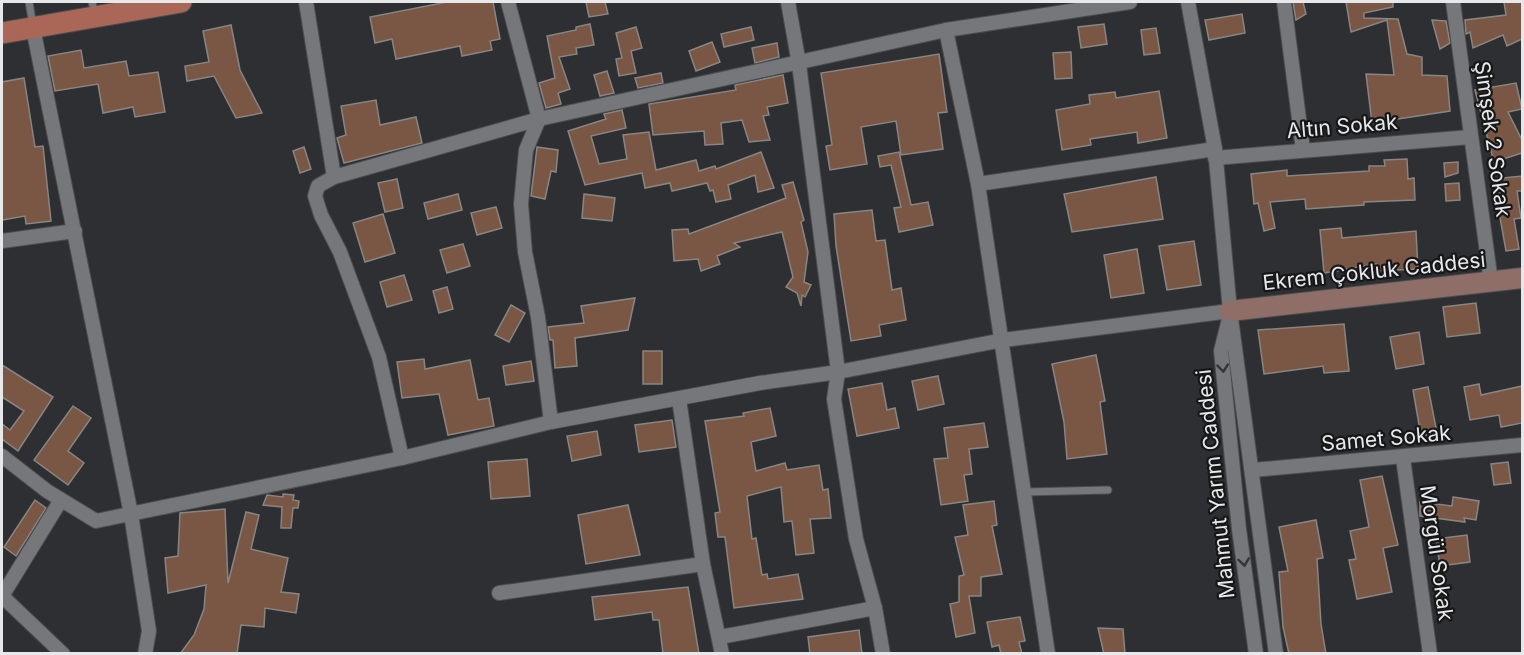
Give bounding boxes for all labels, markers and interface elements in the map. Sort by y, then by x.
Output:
street label: Şimşek 2 Sokak [1470,59,1516,219]
street label: Altın Sokak [1286,109,1399,143]
street label: Ekrem Çokluk Caddesi [1261,247,1487,295]
one-way arrow [1216,364,1229,373]
street label: Mahmut Yarım Caddesi [1191,368,1239,600]
street label: Samet Sokak [1320,420,1452,456]
street label: Morgül Sokak [1415,484,1459,623]
one-way arrow [1237,557,1249,567]

